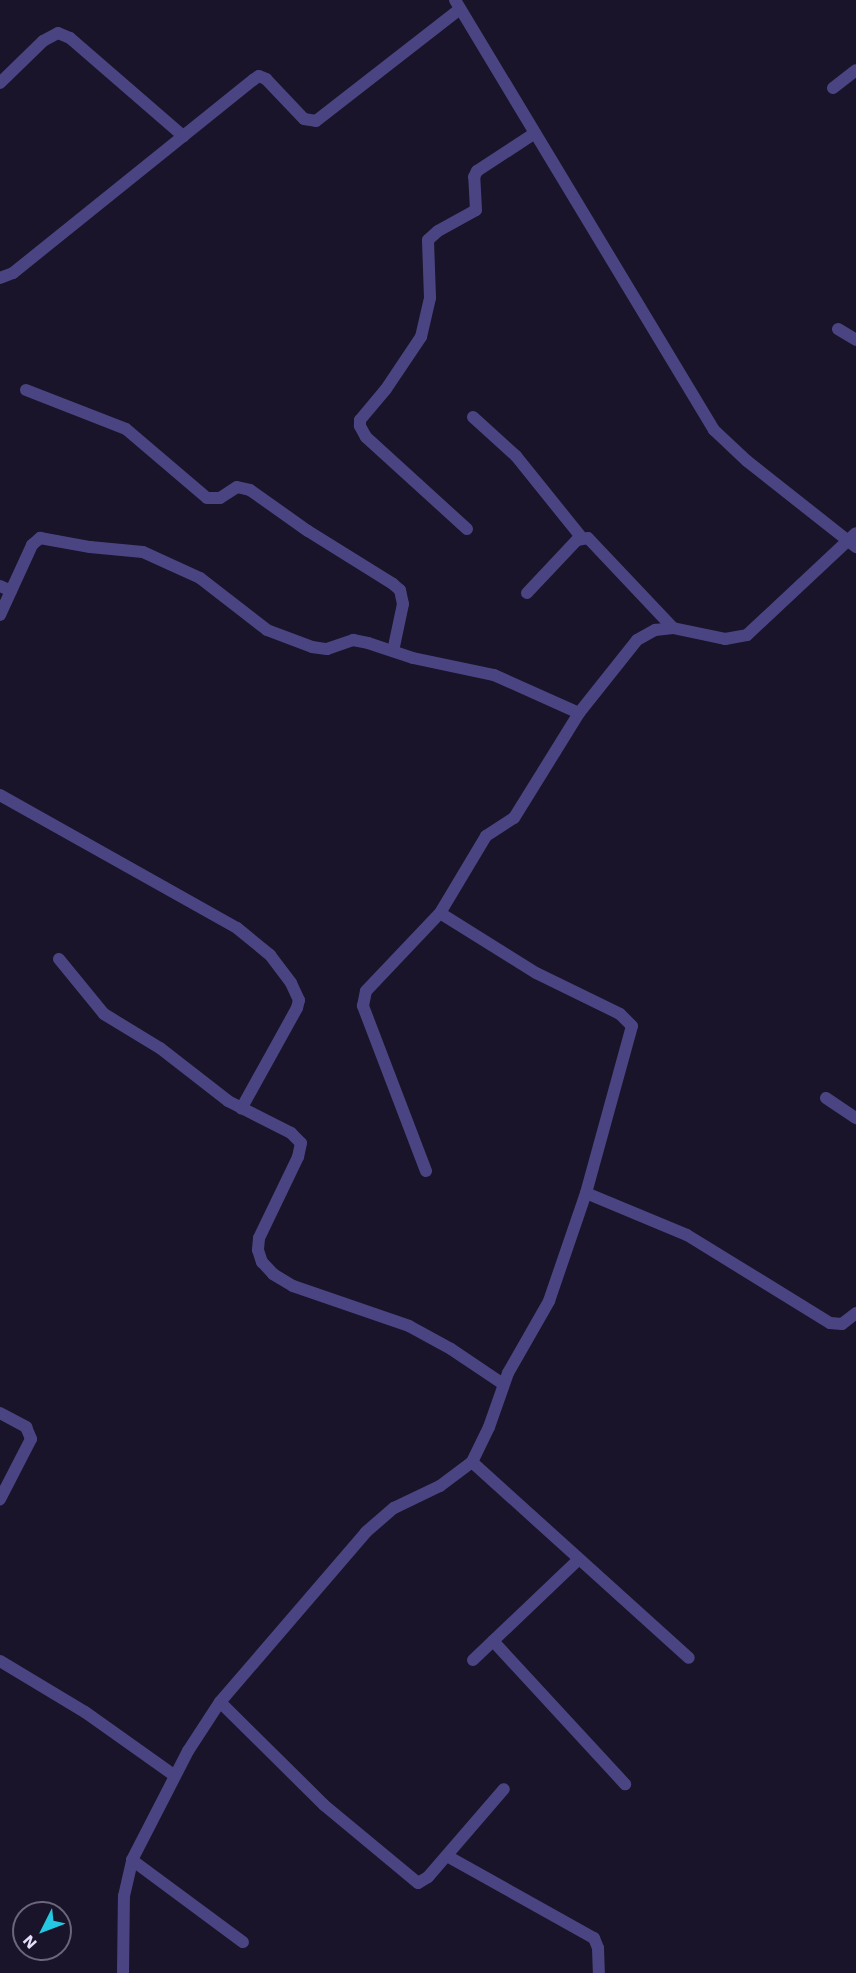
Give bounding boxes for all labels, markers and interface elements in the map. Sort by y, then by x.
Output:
north arrow [12,1901,72,1961]
text: N [19,1931,41,1953]

